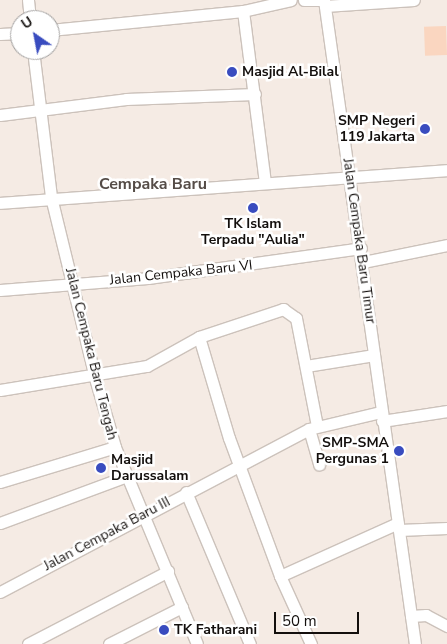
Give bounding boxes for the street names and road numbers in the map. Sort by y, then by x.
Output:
street label: Jalan Cempaka Baru Timur [339,157,379,325]
street label: Jalan Cempaka Baru VI [109,257,253,289]
street label: Jalan Cempaka Baru Tengah [61,266,121,442]
street label: Jalan Cempaka Baru III [41,493,173,575]

